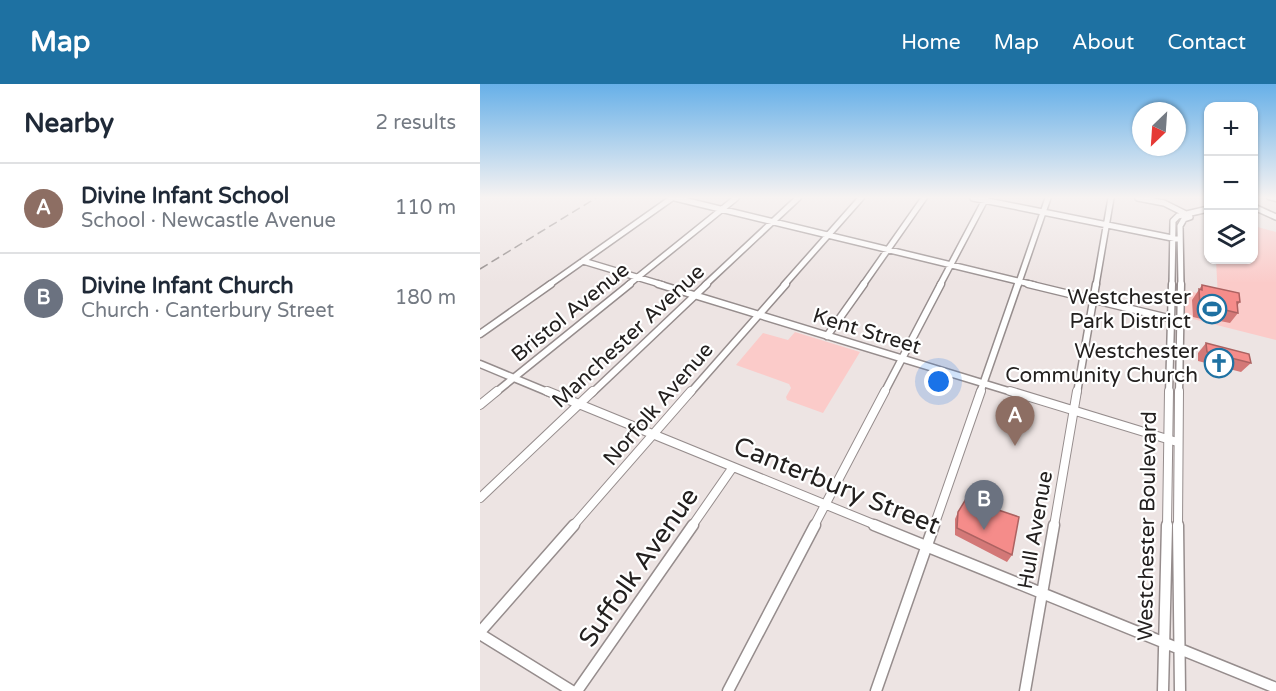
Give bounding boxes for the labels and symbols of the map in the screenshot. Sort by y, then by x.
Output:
north arrow [1132,102,1186,156]
street label: Bristol Avenue [506,257,634,367]
street label: Manchester Avenue [547,259,710,413]
place label: Westchester Park District [1067,285,1191,334]
sports icon: Westchester Park District [1196,293,1228,325]
street label: Kent Street [810,303,924,360]
street label: Norfolk Avenue [598,338,719,471]
place label: Westchester Community Church [1005,339,1198,388]
church icon: Westchester Community Church [1203,347,1235,379]
your location [924,367,953,396]
pin: A [996,396,1034,446]
street label: Westchester Boulevard [1133,411,1162,641]
street label: Canterbury Street [729,430,945,541]
street label: Hull Avenue [1013,469,1058,591]
pin: B [964,480,1004,530]
street label: Suffolk Avenue [572,482,705,653]

